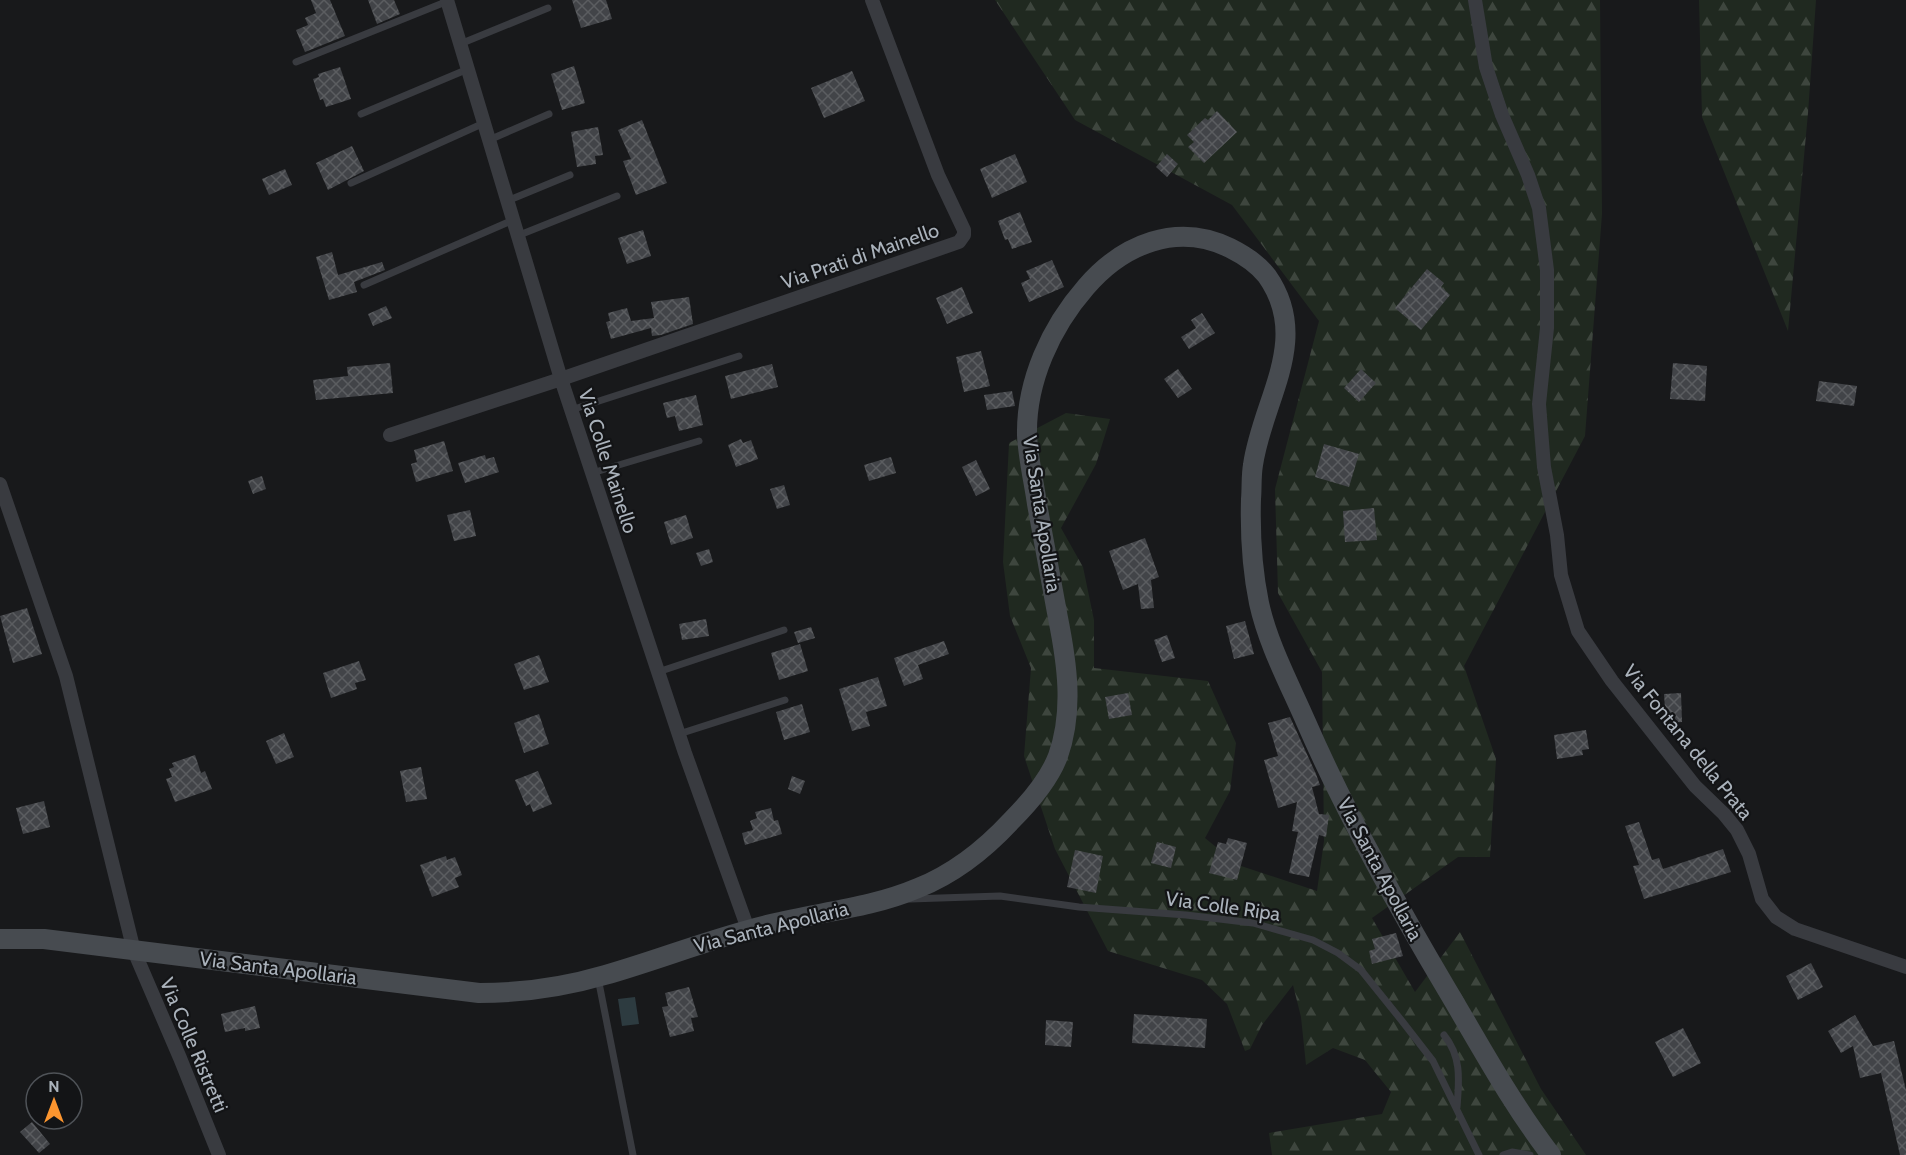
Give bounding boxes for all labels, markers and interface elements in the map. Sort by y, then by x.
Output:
street label: Via Prati di Mainello [778,218,942,294]
street label: Via Colle Mainello [573,386,643,536]
street label: Via Santa Apollaria [1018,434,1066,594]
street label: Via Fontana della Prata [1618,660,1758,825]
street label: Via Santa Apollaria [1332,794,1428,945]
street label: Via Colle Ripa [1164,886,1282,926]
street label: Via Santa Apollaria [691,896,851,958]
street label: Via Santa Apollaria [198,946,358,990]
street label: Via Colle Ristretti [155,974,233,1116]
north arrow [24,1071,84,1131]
text: N [48,1077,60,1096]

